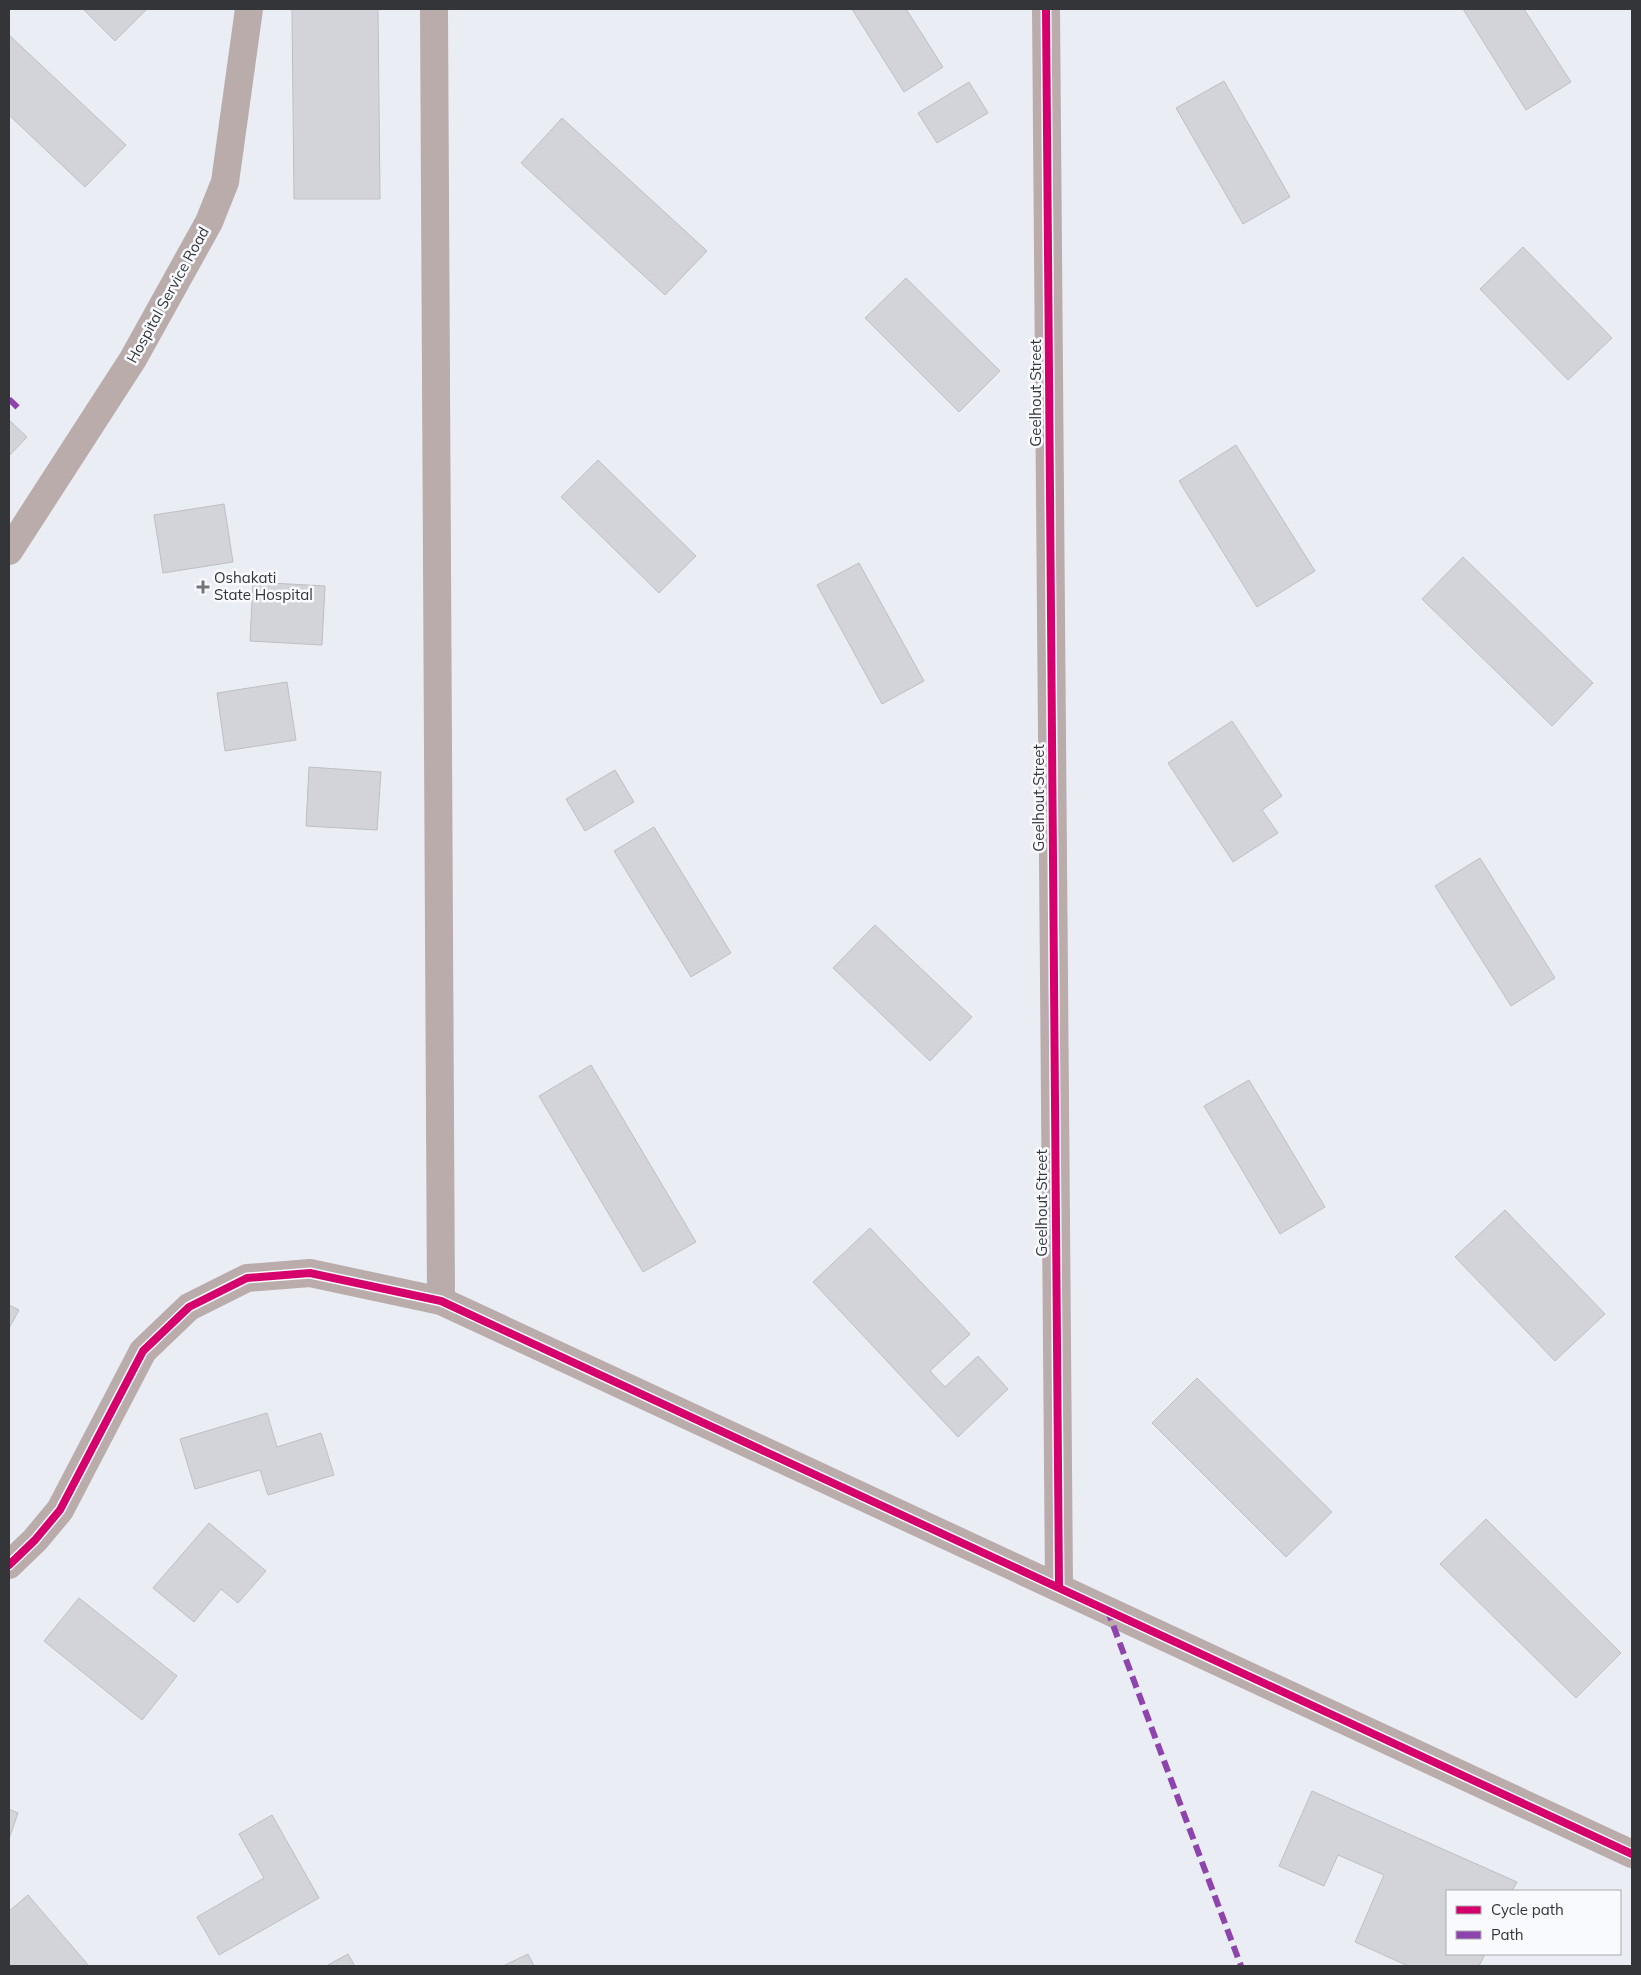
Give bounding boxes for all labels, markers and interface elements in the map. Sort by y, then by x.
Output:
street label: Hospital Service Road [122,223,213,366]
street label: Geelhout Street [1026,339,1045,447]
place label: Oshakati State Hospital [214,568,313,604]
marker: Oshakati State Hospital [196,580,210,594]
street label: Geelhout Street [1029,744,1048,852]
street label: Geelhout Street [1032,1149,1051,1257]
legend [1446,1890,1621,1955]
text: Cycle path [1491,1900,1564,1919]
text: Path [1491,1925,1523,1944]

